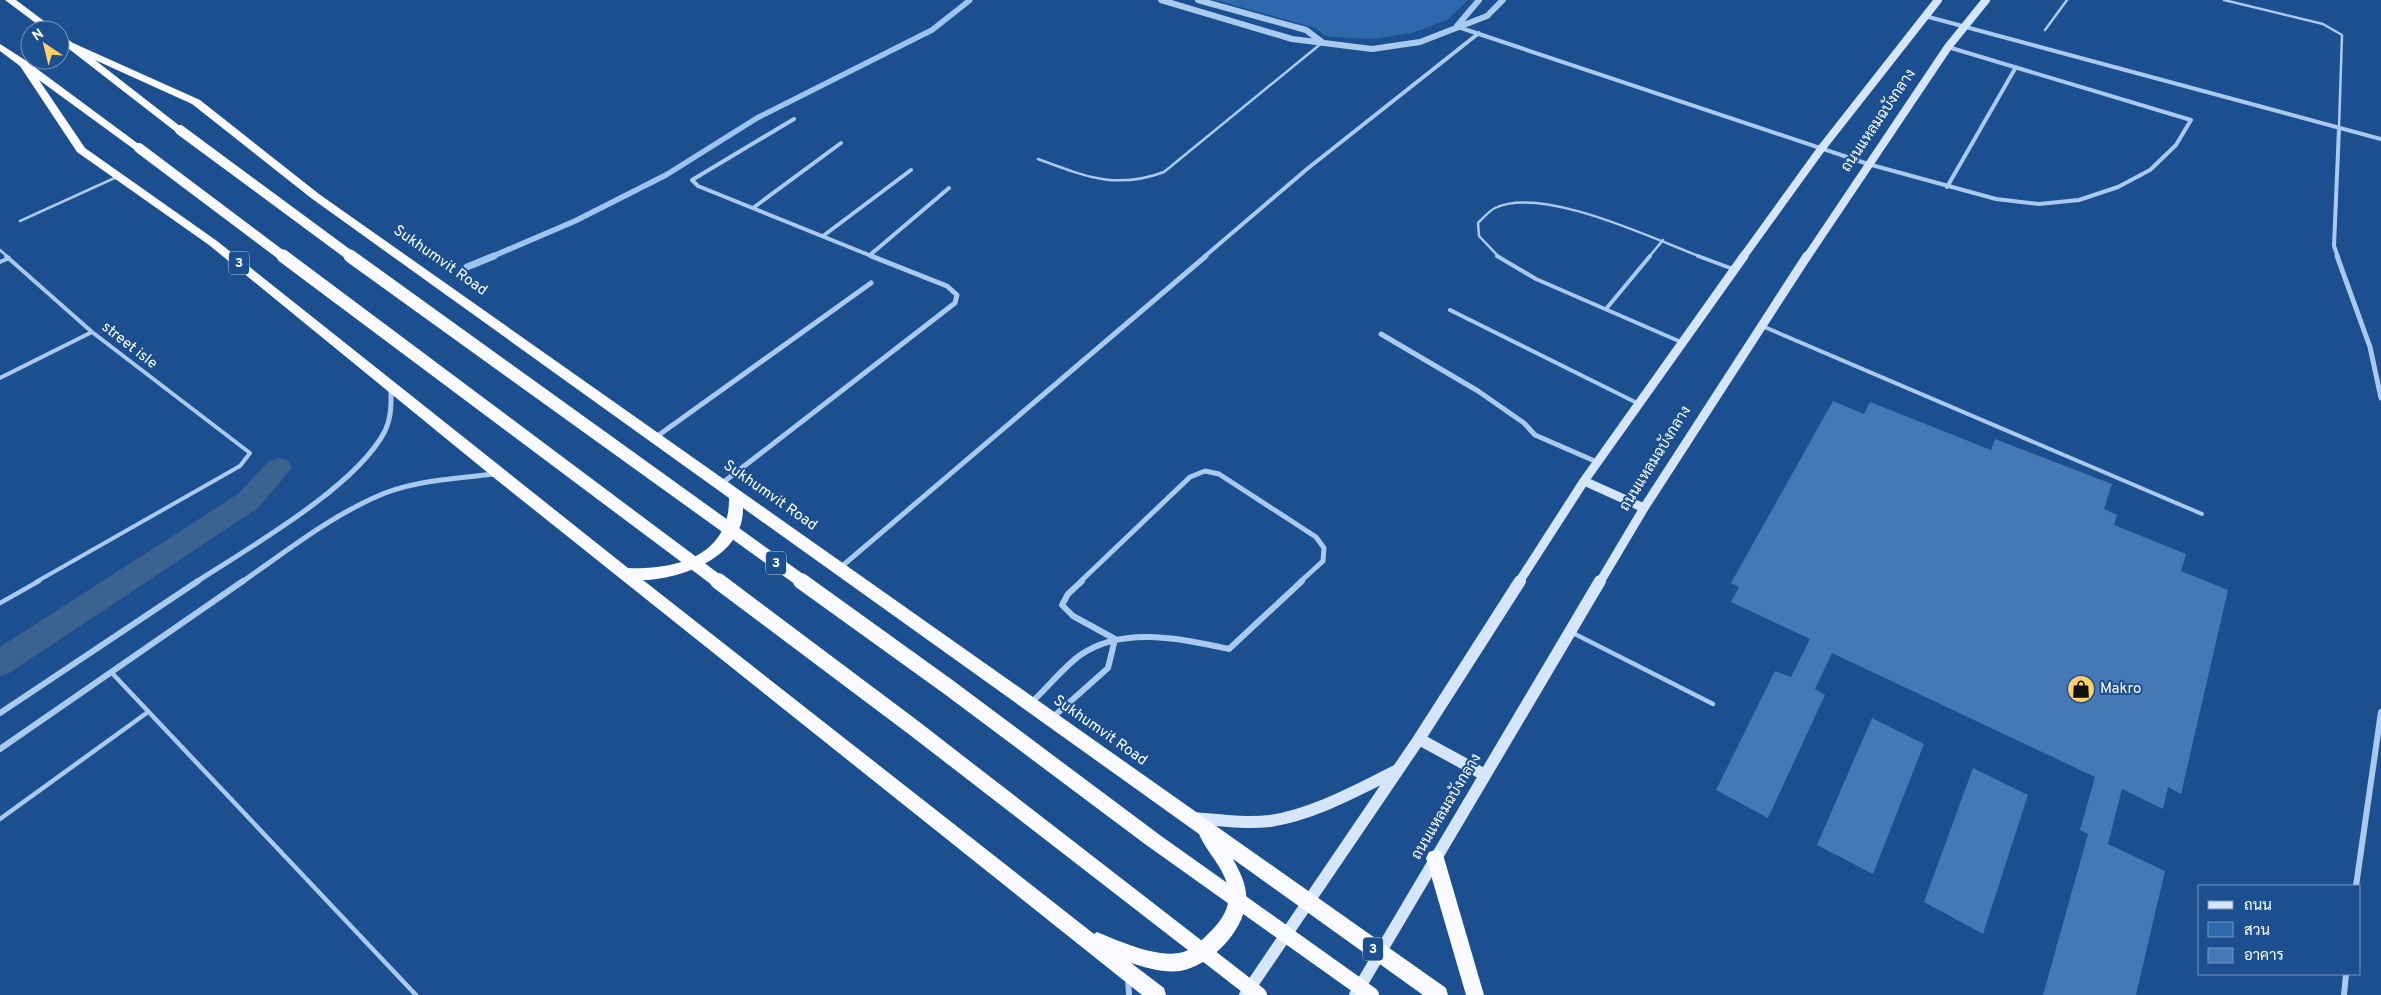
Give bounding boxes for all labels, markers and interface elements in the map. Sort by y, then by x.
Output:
north arrow [20,20,70,70]
text: N [29,26,47,45]
street label: ถนนแหลมฉบังกลาง [1837,65,1921,176]
street label: Sukhumvit Road [389,222,491,300]
road number: 3 [229,252,249,274]
street label: street isle [97,318,161,374]
street label: ถนนแหลมฉบังกลาง [1615,402,1696,515]
street label: Sukhumvit Road [719,457,821,535]
road number: 3 [766,552,786,574]
shop icon: Makro [2066,674,2096,704]
place label: Makro [2100,680,2141,699]
street label: Sukhumvit Road [1049,692,1151,770]
street label: ถนนแหลมฉบังกลาง [1407,750,1486,864]
legend [2198,885,2361,975]
text: ถนน [2244,897,2272,916]
text: สวน [2244,922,2270,941]
road number: 3 [1363,938,1383,961]
text: อาคาร [2244,947,2284,966]

